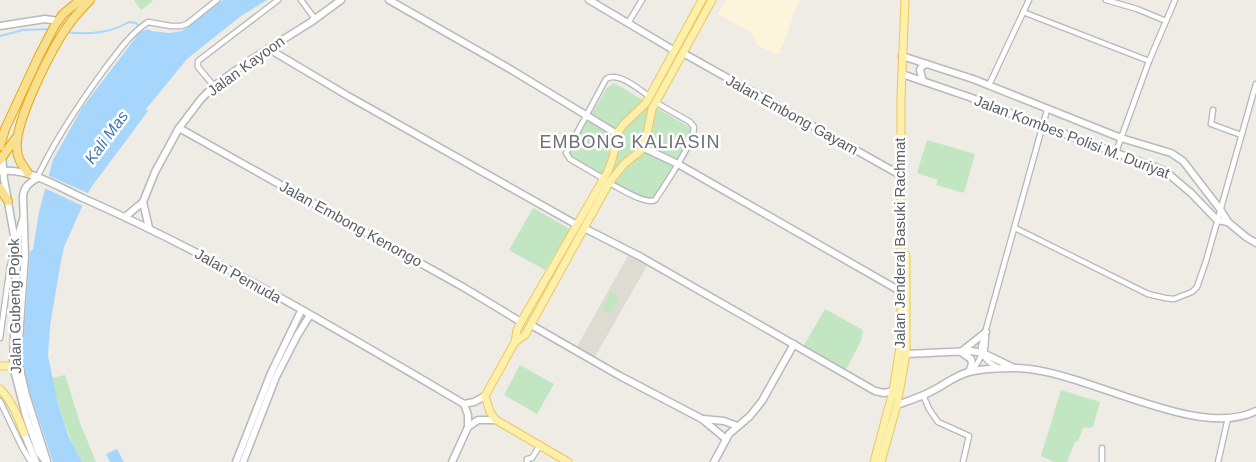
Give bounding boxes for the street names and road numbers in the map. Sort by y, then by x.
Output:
street label: Jalan Kayoon [204,32,287,99]
street label: Jalan Embong Gayam [723,71,861,158]
street label: Jalan Kombes Polisi M. Duriyat [972,91,1173,182]
street label: Jalan Jenderal Basuki Rachmat [891,137,908,348]
street label: Jalan Embong Kenongo [277,177,425,270]
street label: Jalan Gubeng Pojok [5,238,24,374]
street label: Jalan Pemuda [192,245,285,307]

